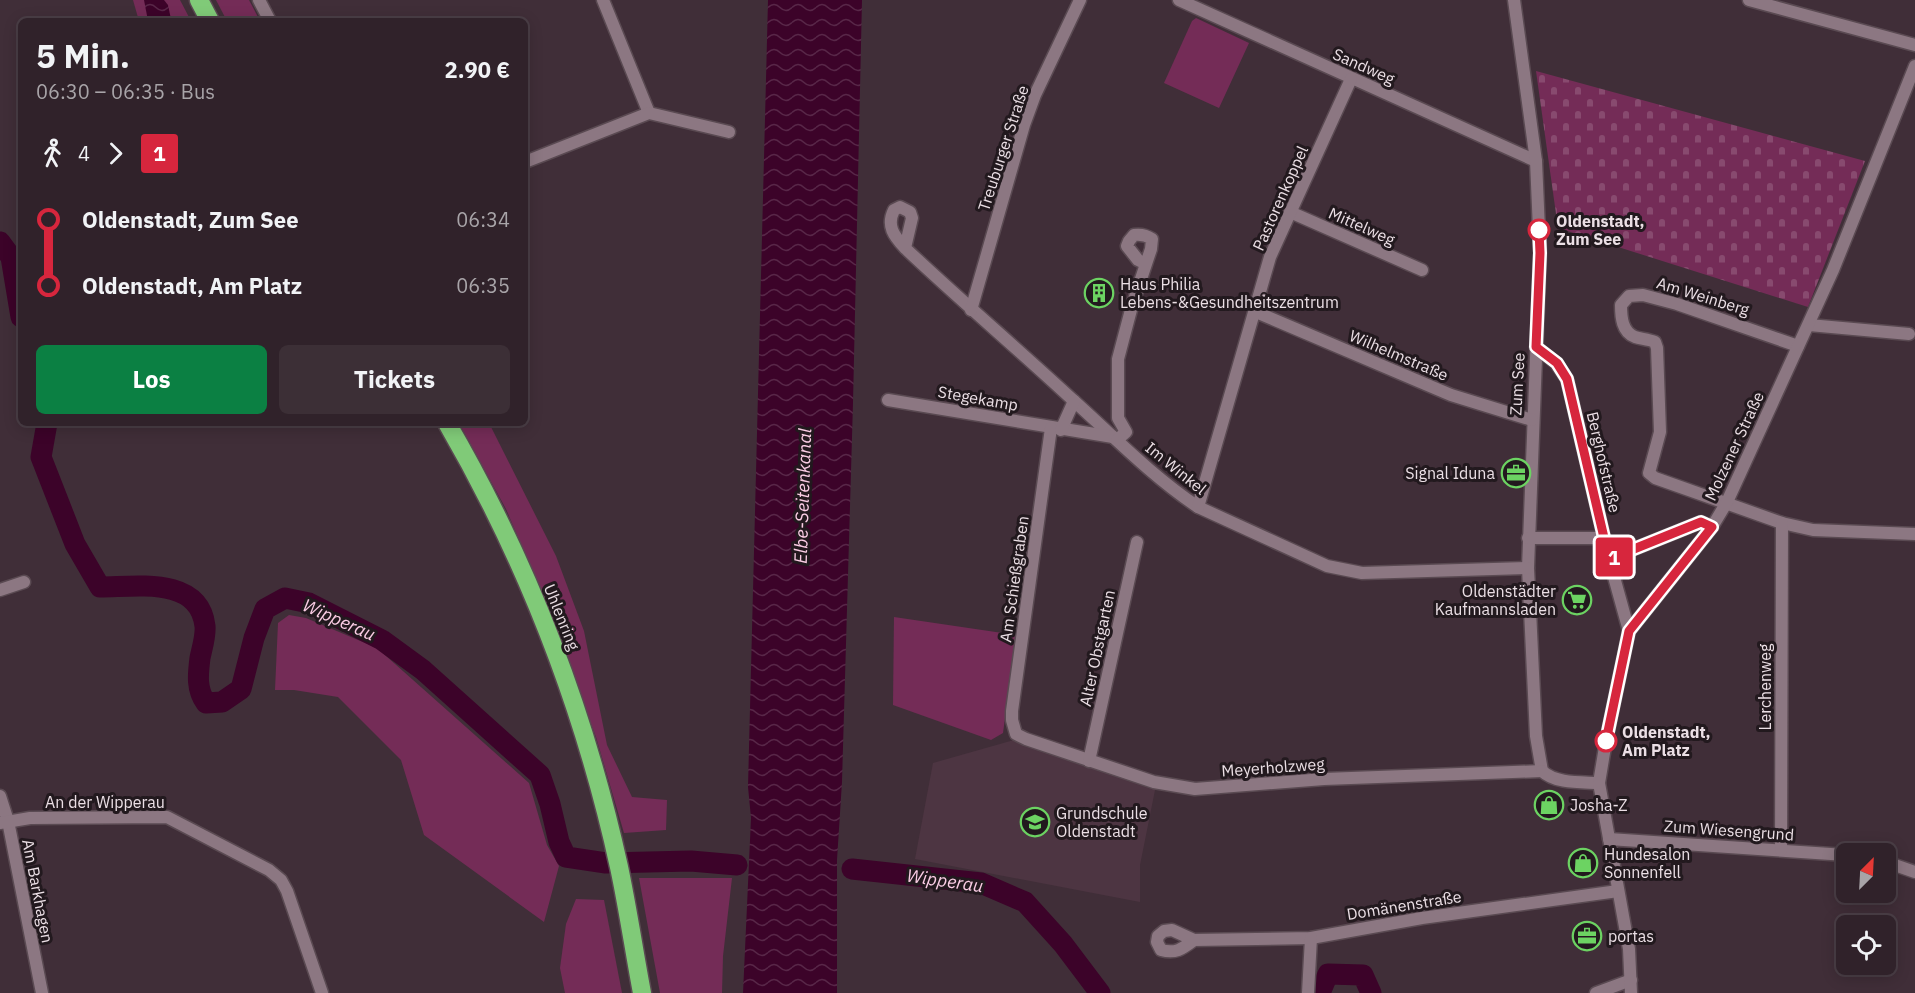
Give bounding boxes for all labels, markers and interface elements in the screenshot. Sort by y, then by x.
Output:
text: 5 Min. [36,34,130,77]
street label: Sandweg [1330,44,1399,89]
text: 2.90 € [445,55,510,84]
text: 06:30 – 06:35 · Bus [36,78,215,105]
street label: Treuburger Straße [973,82,1033,213]
icon: walk [36,137,69,170]
icon: forward [99,137,132,170]
text: 1 [153,139,166,167]
text: 4 [78,140,90,167]
street label: Pastorenkoppel [1248,142,1312,254]
street label: Mittelweg [1326,203,1399,250]
text: Oldenstadt, Zum See [82,205,299,234]
text: 06:34 [456,206,510,233]
place label: Oldenstadt, Zum See [1556,211,1645,249]
marker: Oldenstadt, Zum See [1528,219,1550,241]
text: Oldenstadt, Am Platz [82,271,302,300]
text: 06:35 [456,272,510,299]
street label: Am Weinberg [1654,272,1752,320]
place label: Haus Philia Lebens-&Gesundheitszentrum [1120,274,1339,312]
building icon: Haus Philia Lebens-&Gesundheitszentrum [1083,277,1115,309]
street label: Wilhelmstraße [1347,325,1452,385]
button: Los [36,345,267,414]
button: Tickets [279,345,510,414]
street label: Zum See [1505,352,1529,416]
street label: Stegekamp [936,381,1020,415]
street label: Molzener Straße [1700,388,1768,504]
street label: Berghofstraße [1583,410,1625,515]
water label: Elbe-Seitenkanal [789,428,816,564]
street label: Im Winkel [1141,437,1211,499]
office icon: Signal Iduna [1500,457,1532,489]
place label: Signal Iduna [1405,463,1495,483]
street label: Am Schießgraben [995,515,1033,643]
line badge: 1 [1594,538,1634,576]
text: 1 [1608,543,1620,571]
street label: Uhlenring [540,581,585,654]
place label: Oldenstädter Kaufmannsladen [1435,581,1556,619]
supermarket icon: Oldenstädter Kaufmannsladen [1561,584,1593,616]
street label: Alter Obstgarten [1075,588,1119,708]
water label: Wipperau [299,593,379,646]
street label: Lerchenweg [1755,643,1775,730]
place label: Oldenstadt, Am Platz [1622,722,1711,760]
marker: Oldenstadt, Am Platz [1595,730,1617,752]
street label: Meyerholzweg [1221,753,1326,781]
shop icon: Josha-Z [1533,789,1565,821]
street label: An der Wipperau [45,792,165,812]
place label: Josha-Z [1570,795,1628,815]
place label: Grundschule Oldenstadt [1056,803,1148,841]
school or university icon: Grundschule Oldenstadt [1019,806,1051,838]
street label: Zum Wiesengrund [1663,815,1795,845]
street label: Am Barkhagen [18,837,58,945]
north arrow [1836,843,1896,903]
map controls [1836,843,1896,975]
place label: Hundesalon Sonnenfell [1604,844,1690,882]
shop icon: Hundesalon Sonnenfell [1567,847,1599,879]
water label: Wipperau [905,864,985,897]
street label: Domänenstraße [1345,886,1463,924]
button: locate [1836,915,1896,975]
office icon: portas [1571,920,1603,952]
place label: portas [1608,926,1654,946]

